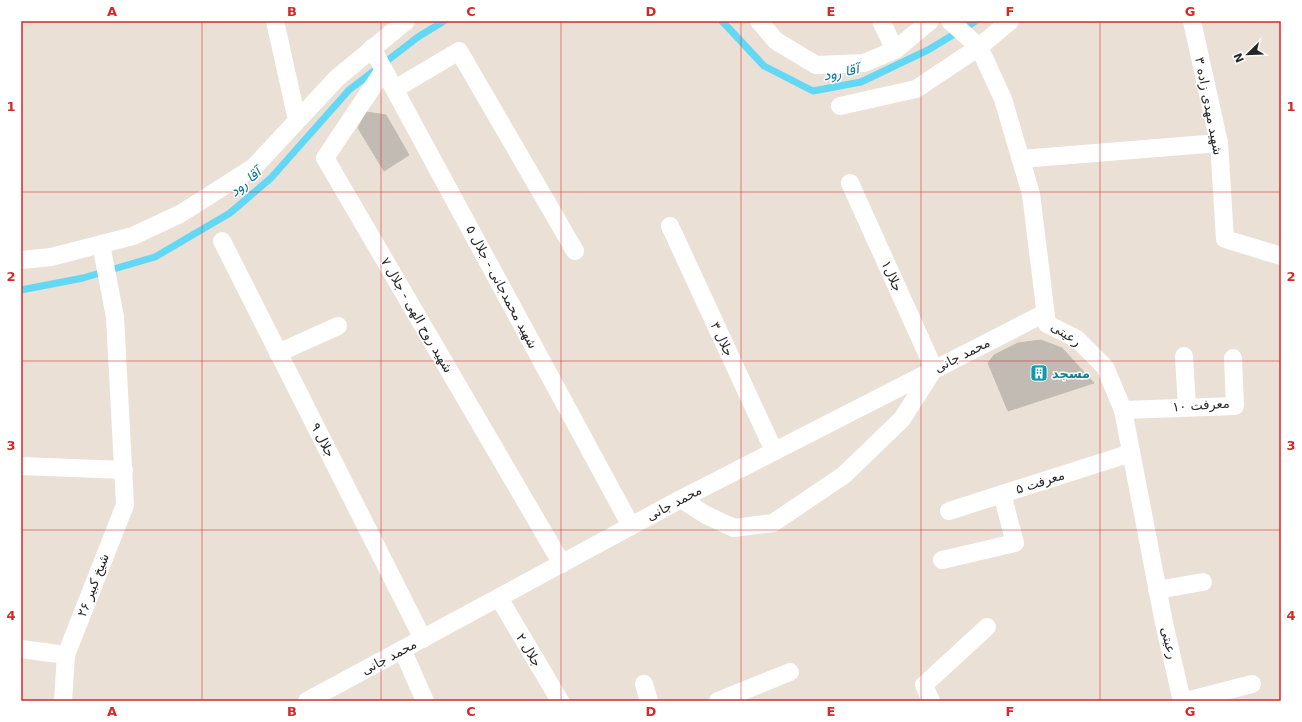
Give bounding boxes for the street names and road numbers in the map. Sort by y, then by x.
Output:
street label: شهید مهدی زاده ۳ [1191,56,1226,156]
street label: شهید محمدجانی - جلال ۵ [462,223,541,352]
street label: شهید روح الهی - جلال ۷ [377,255,456,376]
street label: جلال۱ [879,258,905,294]
street label: جلال ۳ [708,319,736,359]
street label: رعیتی [1048,319,1084,350]
street label: محمد جانی [932,335,992,375]
street label: معرفت ۱۰ [1172,396,1230,415]
street label: جلال ۹ [308,420,338,460]
street label: معرفت ۵ [1014,467,1067,498]
street label: محمد جانی [644,482,704,524]
street label: شیخ کبیر ۲۶ [74,551,113,619]
street label: رعیتی [1157,625,1180,661]
street label: جلال ۲ [513,631,545,669]
street label: محمد جانی [359,636,419,678]

